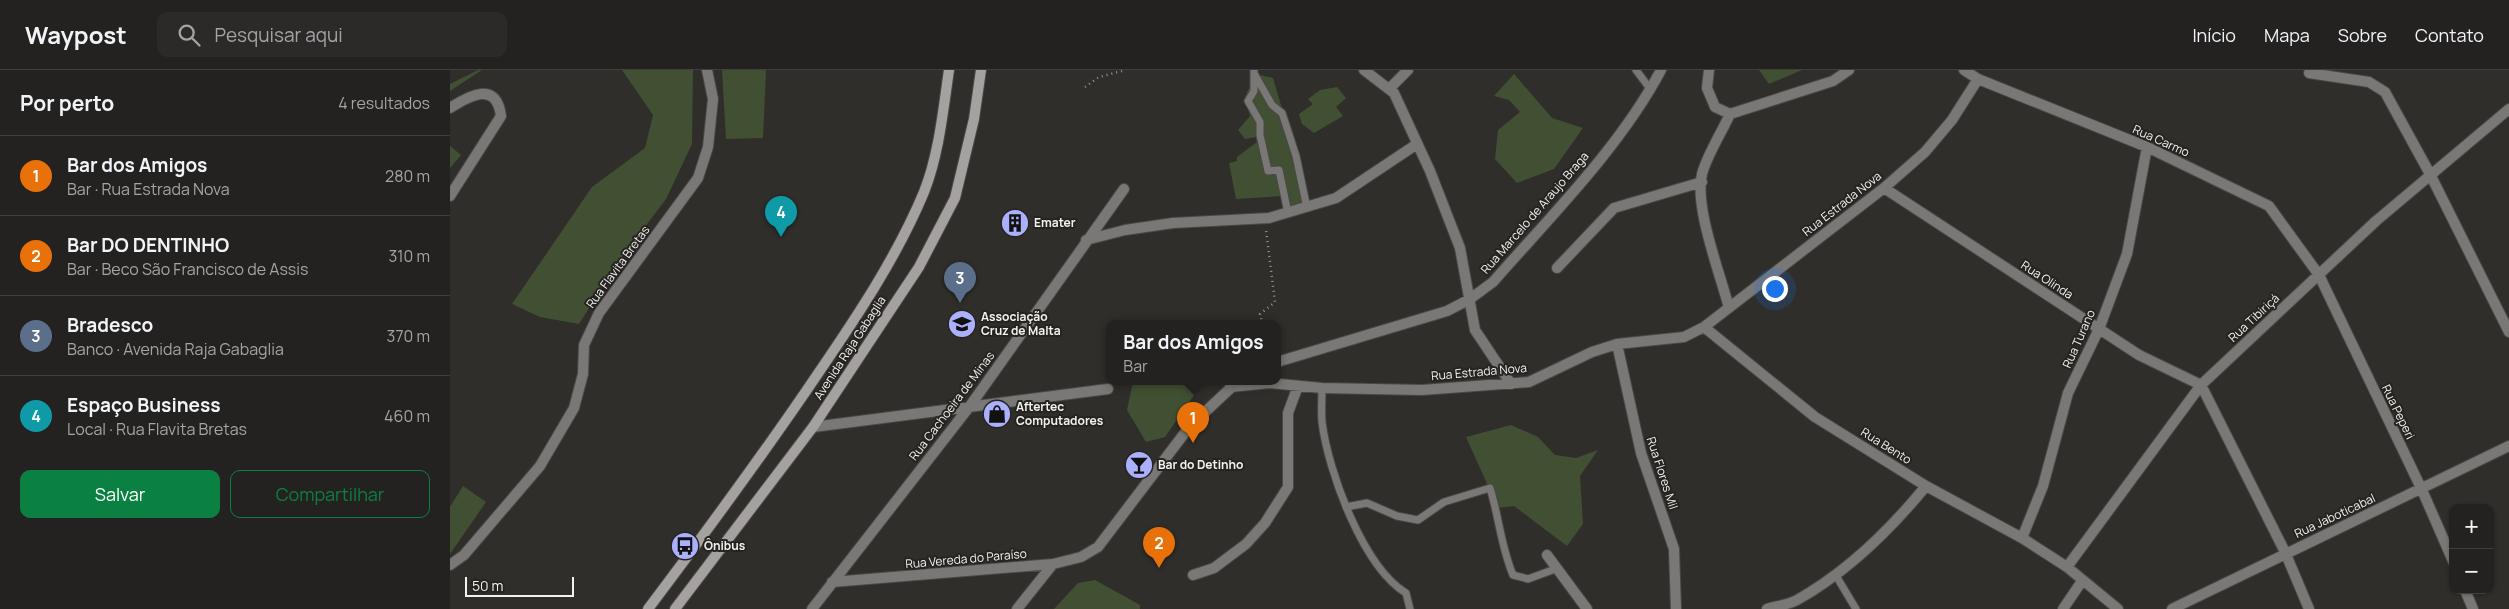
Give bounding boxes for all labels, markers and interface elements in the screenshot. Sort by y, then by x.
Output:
search box [157,12,507,57]
text: Waypost [25,18,127,51]
icon: search [175,21,203,49]
text: Pesquisar aqui [215,22,343,48]
text: Início [2192,23,2236,47]
text: Mapa [2264,23,2310,47]
text: Sobre [2338,23,2387,47]
text: Contato [2415,23,2484,47]
text: Por perto [20,89,114,117]
text: 4 resultados [338,92,430,114]
street label: Rua Carmo [2130,120,2192,161]
street label: Rua Marcelo de Araujo Braga [1477,148,1593,277]
text: Bar dos Amigos [67,152,207,178]
text: 1 [32,165,40,187]
text: 280 m [385,165,430,187]
street label: Rua Estrada Nova [1799,167,1885,240]
text: Bar · Rua Estrada Nova [67,178,230,200]
pin: 4 [765,196,797,237]
building icon: Emater [1000,208,1030,238]
place label: Emater [1034,214,1076,231]
street label: Rua Flavita Bretas [582,222,653,311]
text: Bar DO DENTINHO [67,232,229,258]
text: 2 [31,245,41,267]
text: 310 m [388,245,430,267]
street label: Rua Olinda [2018,256,2077,303]
text: Bar · Beco São Francisco de Assis [67,258,308,280]
pin: 3 [944,262,976,303]
your location [1762,276,1788,302]
street label: Rua Tibiriçá [2224,290,2283,346]
street label: Avenida Raja Gabaglia [810,293,890,403]
street label: Rua Turano [2058,307,2099,371]
place label: Associação Cruz de Malta [981,308,1061,339]
school or university icon: Associação Cruz de Malta [947,309,977,339]
text: Bradesco [67,312,153,338]
popup [1106,320,1281,385]
text: 3 [31,325,41,347]
text: 370 m [387,325,430,347]
text: Bar dos Amigos [1123,329,1264,355]
text: Banco · Avenida Raja Gabaglia [67,338,284,360]
street label: Rua Cachoeira de Minas [905,348,998,464]
text: Bar [1123,355,1148,377]
street label: Rua Estrada Nova [1430,359,1528,384]
street label: Rua Peperi [2378,382,2419,442]
text: Espaço Business [67,392,220,418]
place label: Aftertec Computadores [1016,398,1104,429]
shop icon: Aftertec Computadores [982,399,1012,429]
pin: 1 [1177,402,1209,443]
text: 4 [31,405,41,427]
text: 460 m [384,405,430,427]
text: Local · Rua Flavita Bretas [67,418,247,440]
street label: Rua Bento [1858,423,1915,468]
street label: Rua Flores Mil [1643,434,1682,511]
bar icon: Bar do Detinho [1124,450,1154,480]
place label: Bar do Detinho [1158,456,1244,473]
button: Salvar [20,470,220,518]
button: Compartilhar [230,470,430,518]
street label: Rua Jaboticabal [2291,489,2378,542]
map controls [2449,504,2494,594]
button: + [2449,504,2494,549]
pin: 2 [1143,527,1175,568]
bus stop icon: Ônibus [670,531,700,561]
place label: Ônibus [704,537,746,554]
street label: Rua Vereda do Paraíso [905,545,1027,572]
button: − [2449,549,2494,594]
scale bar [465,574,574,597]
text: 50 m [472,576,503,595]

